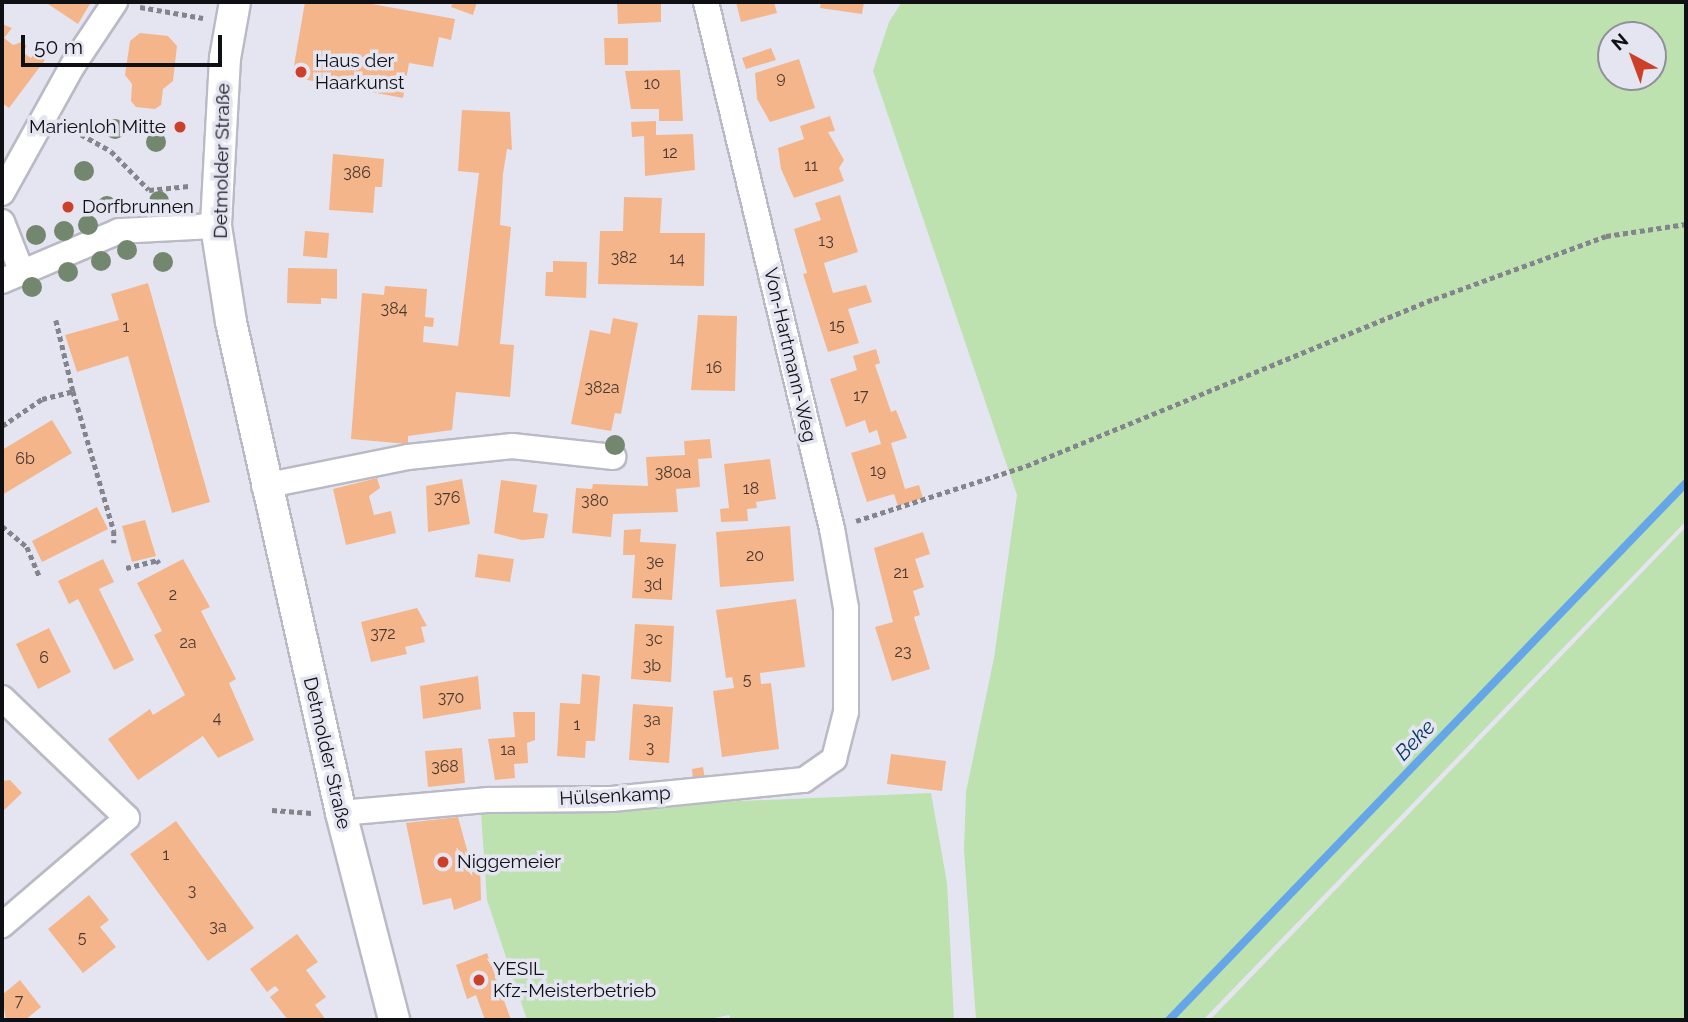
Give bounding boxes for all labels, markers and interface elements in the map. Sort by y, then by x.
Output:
scale bar [24,21,226,65]
north arrow [1597,21,1667,91]
text: N [1607,29,1632,55]
text: 50 m [34,34,83,59]
place label: Haus der Haarkunst [315,50,404,94]
marker: Haus der Haarkunst [293,64,309,80]
house number: 9 [776,68,786,88]
house number: 10 [644,74,660,94]
street label: Detmolder Straße [209,83,235,239]
place label: Marienloh Mitte [29,116,166,138]
marker: Marienloh Mitte [172,119,188,135]
house number: 12 [662,143,678,163]
house number: 11 [804,156,818,176]
house number: 386 [343,163,371,183]
place label: Dorfbrunnen [82,196,194,218]
marker: Dorfbrunnen [60,199,76,215]
house number: 13 [818,231,834,251]
house number: 382 [611,248,637,268]
house number: 14 [669,249,685,269]
street label: Von-Hartmann-Weg [759,266,821,444]
house number: 384 [381,299,407,319]
house number: 15 [829,316,845,336]
house number: 1 [123,317,129,337]
house number: 16 [706,358,722,378]
house number: 382a [584,378,620,398]
house number: 17 [853,386,869,406]
house number: 6b [15,449,35,469]
house number: 19 [870,461,886,481]
house number: 380a [655,463,691,483]
house number: 18 [743,479,759,499]
house number: 376 [434,488,460,508]
house number: 380 [581,491,609,511]
house number: 20 [746,546,764,566]
house number: 3e [646,552,664,572]
house number: 21 [893,563,909,583]
house number: 3d [644,575,662,595]
house number: 2 [169,585,177,605]
house number: 372 [370,624,396,644]
house number: 3c [645,629,663,649]
house number: 2a [179,633,197,653]
house number: 23 [895,642,911,662]
house number: 6 [39,648,49,668]
house number: 3b [643,656,661,676]
house number: 5 [743,670,751,690]
street label: Detmolder Straße [298,675,356,831]
house number: 370 [438,688,464,708]
house number: 4 [213,708,221,728]
house number: 3a [643,710,661,730]
water label: Beke [1390,714,1440,766]
house number: 1 [574,715,580,735]
house number: 3 [646,738,654,758]
house number: 1a [500,740,516,760]
house number: 368 [431,757,459,777]
street label: Hülsenkamp [559,782,671,810]
house number: 1 [163,845,169,865]
place label: Niggemeier [457,851,561,873]
marker: Niggemeier [435,854,451,870]
house number: 3 [188,881,196,901]
house number: 3a [209,917,227,937]
house number: 5 [78,928,86,948]
place label: YESIL Kfz-Meisterbetrieb [493,958,656,1002]
marker: YESIL Kfz-Meisterbetrieb [471,972,487,988]
house number: 7 [15,991,23,1011]

